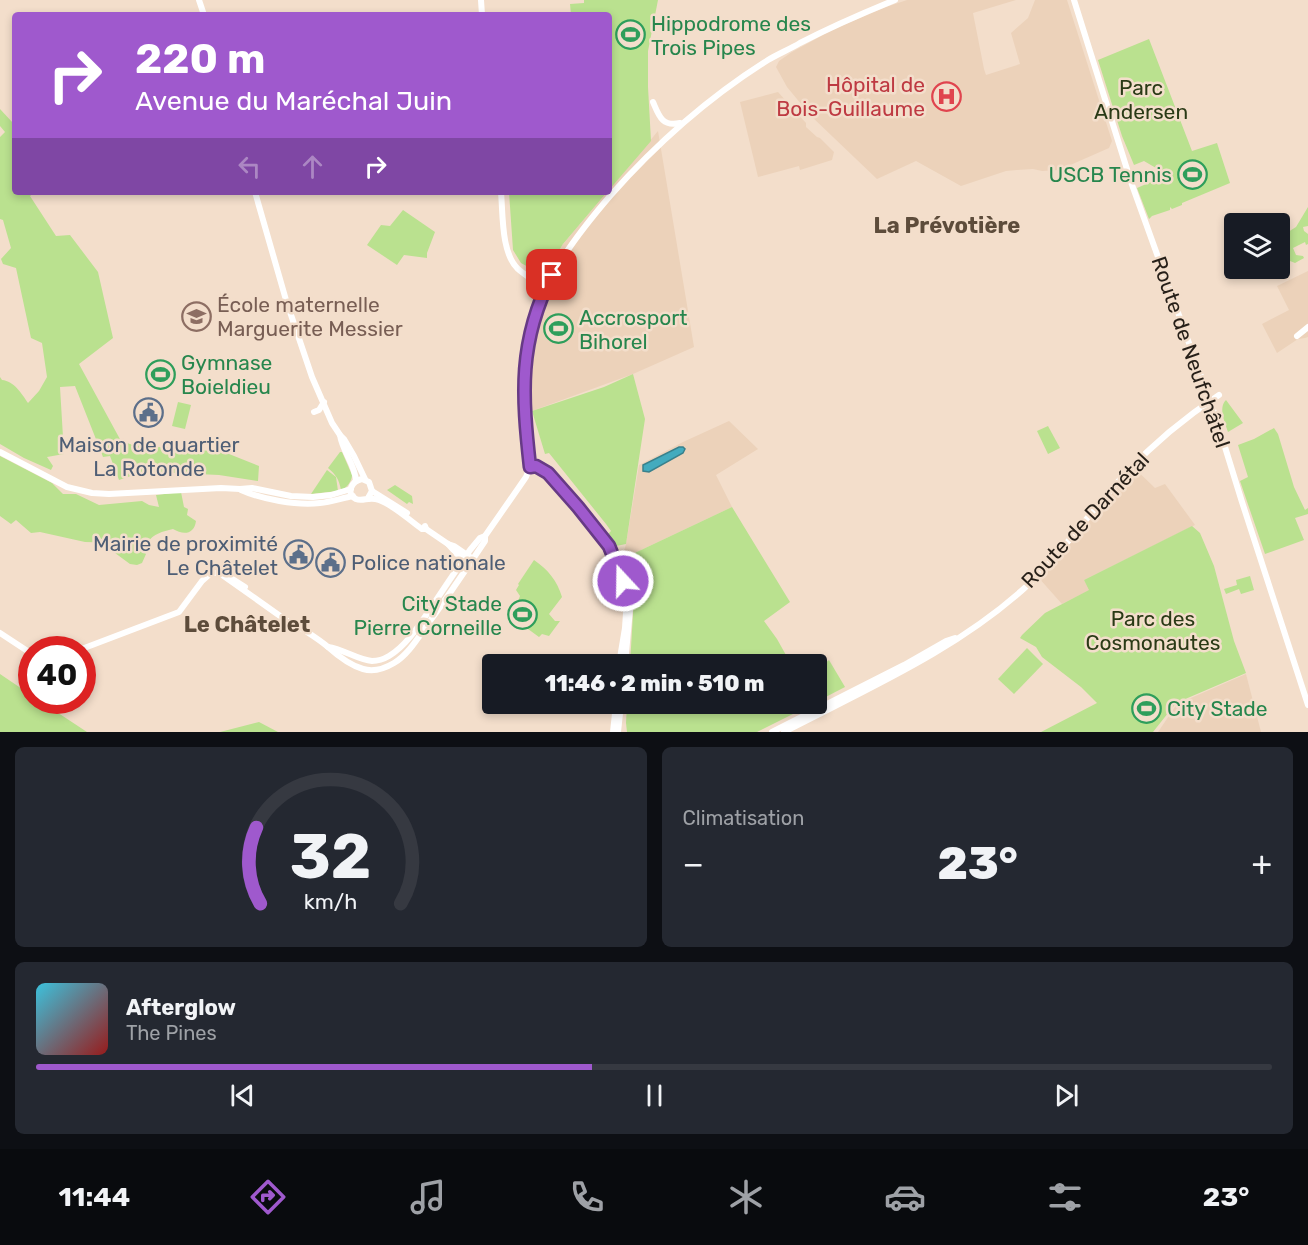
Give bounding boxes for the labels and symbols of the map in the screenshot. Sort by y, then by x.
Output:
place label: Hippodrome des Trois Pipes [651,11,811,60]
sports icon: Hippodrome des Trois Pipes [614,19,646,51]
place label: Hôpital de Bois-Guillaume [776,72,925,121]
park label: Parc Andersen [1094,75,1188,124]
hospital icon: Hôpital de Bois-Guillaume [930,80,962,112]
sports icon: USCB Tennis [1177,158,1209,190]
place label: USCB Tennis [1048,162,1172,187]
district label: La Prévotière [874,212,1020,239]
pin [526,249,577,300]
street label: Route de Neufchâtel [1147,253,1235,451]
place label: École maternelle Marguerite Messier [217,292,403,341]
school or university icon: École maternelle Marguerite Messier [180,300,212,332]
place label: Accrosport Bihorel [579,305,687,354]
sports icon: Accrosport Bihorel [542,313,574,345]
place label: Gymnase Boieldieu [181,350,272,399]
sports icon: Gymnase Boieldieu [144,358,176,390]
public building icon: Maison de quartier La Rotonde [133,397,165,429]
place label: Maison de quartier La Rotonde [58,432,240,481]
street label: Route de Darnétal [1016,447,1154,593]
place label: Mairie de proximité Le Châtelet [93,531,278,580]
public building icon: Mairie de proximité Le Châtelet [283,539,315,571]
public building icon: Police nationale [314,546,346,578]
position arrow [591,549,655,613]
place label: Police nationale [351,550,506,575]
place label: City Stade Pierre Corneille [353,591,502,640]
sports icon: City Stade Pierre Corneille [507,599,539,631]
park label: Parc des Cosmonautes [1085,606,1221,655]
district label: Le Châtelet [184,611,310,638]
speed limit sign: 40 [18,636,96,714]
sports icon: City Stade [1130,692,1162,724]
place label: City Stade [1167,696,1268,721]

